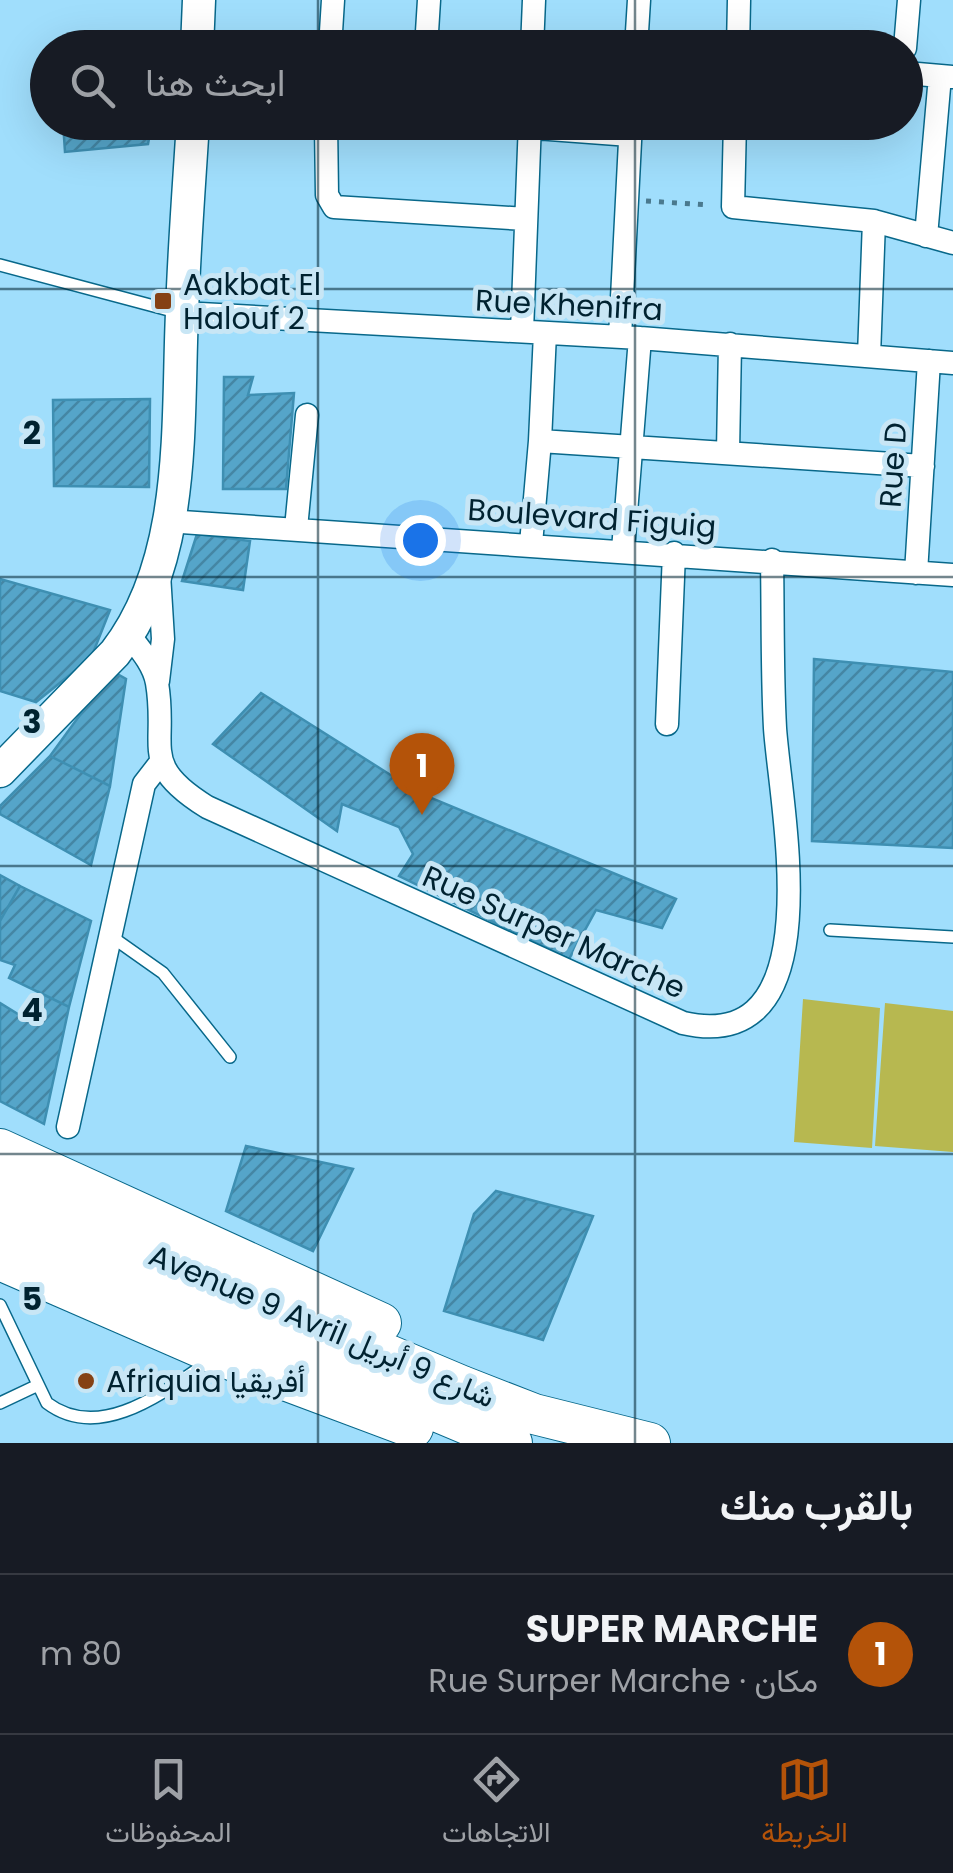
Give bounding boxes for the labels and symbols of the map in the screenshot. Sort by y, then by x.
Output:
place label: Aakbat El Halouf 2 [183,263,321,340]
street label: Rue Khenifra [474,279,664,331]
marker: Aakbat El Halouf 2 [152,290,174,312]
text: 2 [23,410,41,455]
street label: Rue D [869,421,917,509]
street label: Boulevard Figuig [466,488,718,548]
your location [395,515,446,566]
text: 3 [22,699,42,744]
pin: 1 [390,732,454,815]
street label: Rue Surper Marche [416,855,692,1009]
text: 4 [21,987,43,1032]
street label: Avenue 9 Avril شارع 9 أبريل [143,1234,501,1418]
text: 5 [22,1276,42,1321]
place label: Afriquia أفريقيا [106,1360,305,1403]
marker: Afriquia أفريقيا [75,1370,97,1392]

